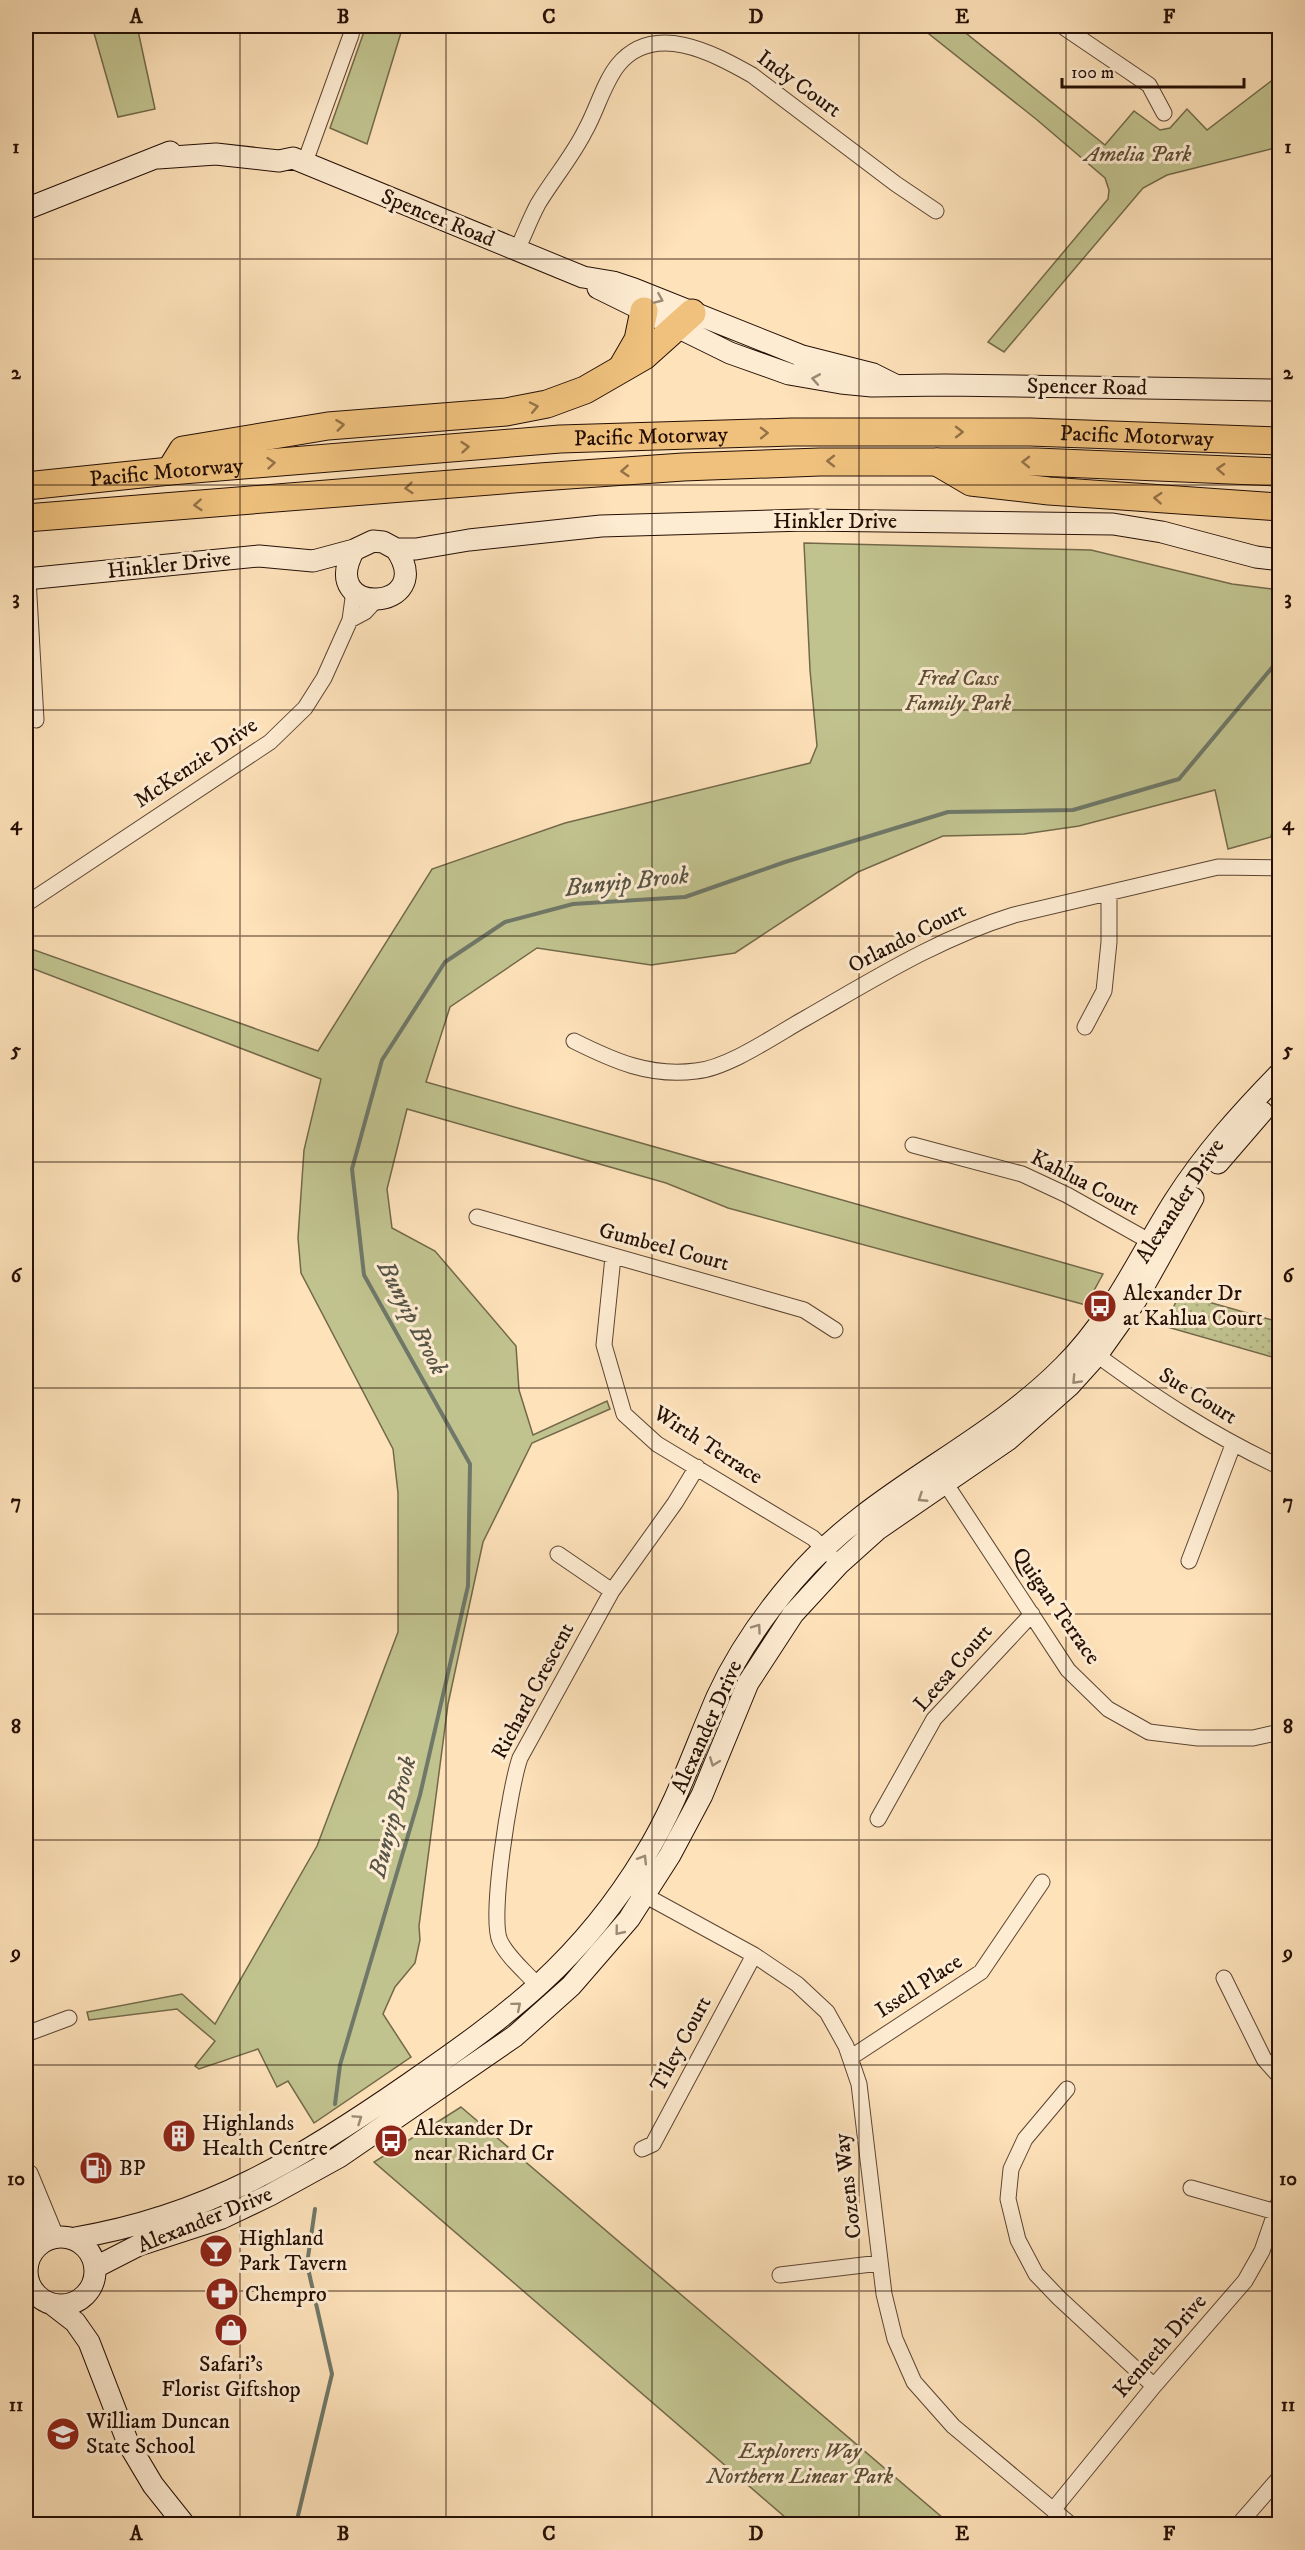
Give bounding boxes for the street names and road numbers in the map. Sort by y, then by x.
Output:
street label: Indy Court [752,44,846,124]
street label: Spencer Road [377,183,499,253]
street label: Spencer Road [1027,372,1147,402]
street label: Pacific Motorway [573,420,729,452]
street label: Pacific Motorway [1059,420,1215,452]
street label: Pacific Motorway [88,452,245,493]
street label: Hinkler Drive [773,508,897,535]
street label: Hinkler Drive [106,545,232,585]
street label: McKenzie Drive [129,712,263,814]
street label: Orlando Court [844,897,970,979]
street label: Alexander Drive [1130,1134,1230,1268]
street label: Kahlua Court [1026,1144,1144,1222]
street label: Gumbeel Court [596,1217,732,1277]
street label: Sue Court [1154,1361,1242,1431]
street label: Wirth Terrace [647,1399,768,1490]
street label: Quigan Terrace [1006,1542,1106,1670]
street label: Richard Crescent [486,1618,580,1764]
street label: Leesa Court [908,1619,998,1717]
street label: Alexander Drive [666,1656,748,1798]
street label: Issell Place [871,1948,967,2024]
street label: Tiley Court [645,1992,717,2096]
street label: Cozens Way [828,2131,868,2240]
street label: Alexander Drive [134,2181,276,2259]
street label: Kenneth Drive [1108,2289,1212,2403]

